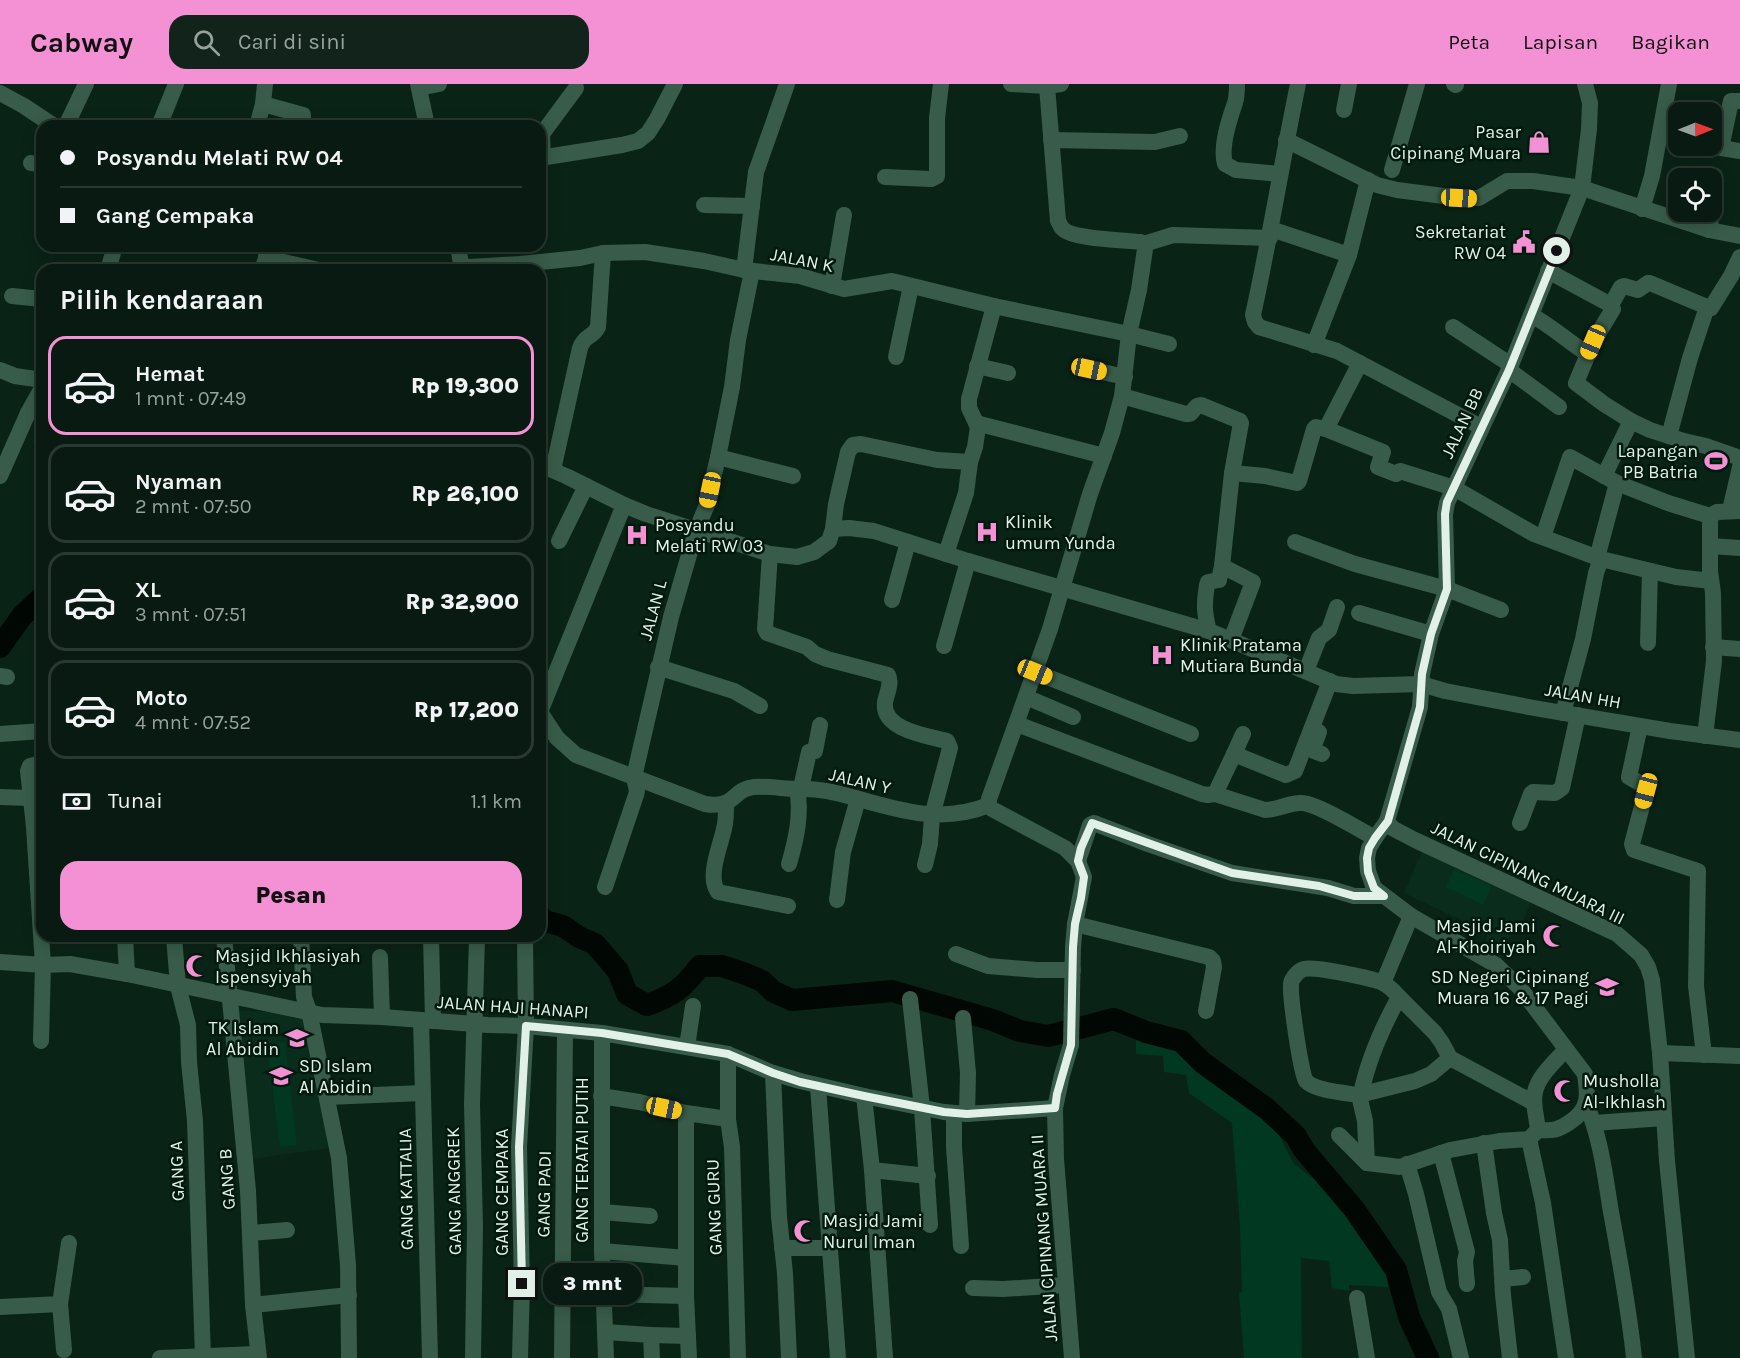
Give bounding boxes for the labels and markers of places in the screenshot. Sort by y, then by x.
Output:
place label: Pasar Cipinang Muara [1390,121,1521,164]
shop icon: Pasar Cipinang Muara [1526,129,1552,155]
place label: Sekretariat RW 04 [1415,221,1506,264]
public building icon: Sekretariat RW 04 [1511,229,1537,255]
place label: Lapangan PB Batria [1617,440,1698,483]
sports icon: Lapangan PB Batria [1703,448,1729,474]
place label: Klinik umum Yunda [1005,511,1116,554]
place label: Posyandu Melati RW 03 [655,514,764,557]
hospital icon: Klinik umum Yunda [974,519,1000,545]
hospital icon: Posyandu Melati RW 03 [624,522,650,548]
place label: Klinik Pratama Mutiara Bunda [1180,634,1302,677]
hospital icon: Klinik Pratama Mutiara Bunda [1149,642,1175,668]
place label: Masjid Jami Al-Khoiriyah [1436,915,1536,958]
mosque icon: Masjid Jami Al-Khoiriyah [1541,923,1567,949]
place label: Masjid Ikhlasiyah Ispensyiyah [215,945,361,988]
mosque icon: Masjid Ikhlasiyah Ispensyiyah [184,953,210,979]
place label: SD Negeri Cipinang Muara 16 & 17 Pagi [1431,966,1589,1009]
school or university icon: SD Negeri Cipinang Muara 16 & 17 Pagi [1594,974,1620,1000]
place label: TK Islam Al Abidin [206,1017,279,1060]
school or university icon: TK Islam Al Abidin [284,1025,310,1051]
place label: SD Islam Al Abidin [299,1055,372,1098]
school or university icon: SD Islam Al Abidin [268,1063,294,1089]
place label: Musholla Al-Ikhlash [1583,1070,1666,1113]
mosque icon: Musholla Al-Ikhlash [1552,1078,1578,1104]
place label: Masjid Jami Nurul Iman [823,1210,923,1253]
mosque icon: Masjid Jami Nurul Iman [792,1218,818,1244]

